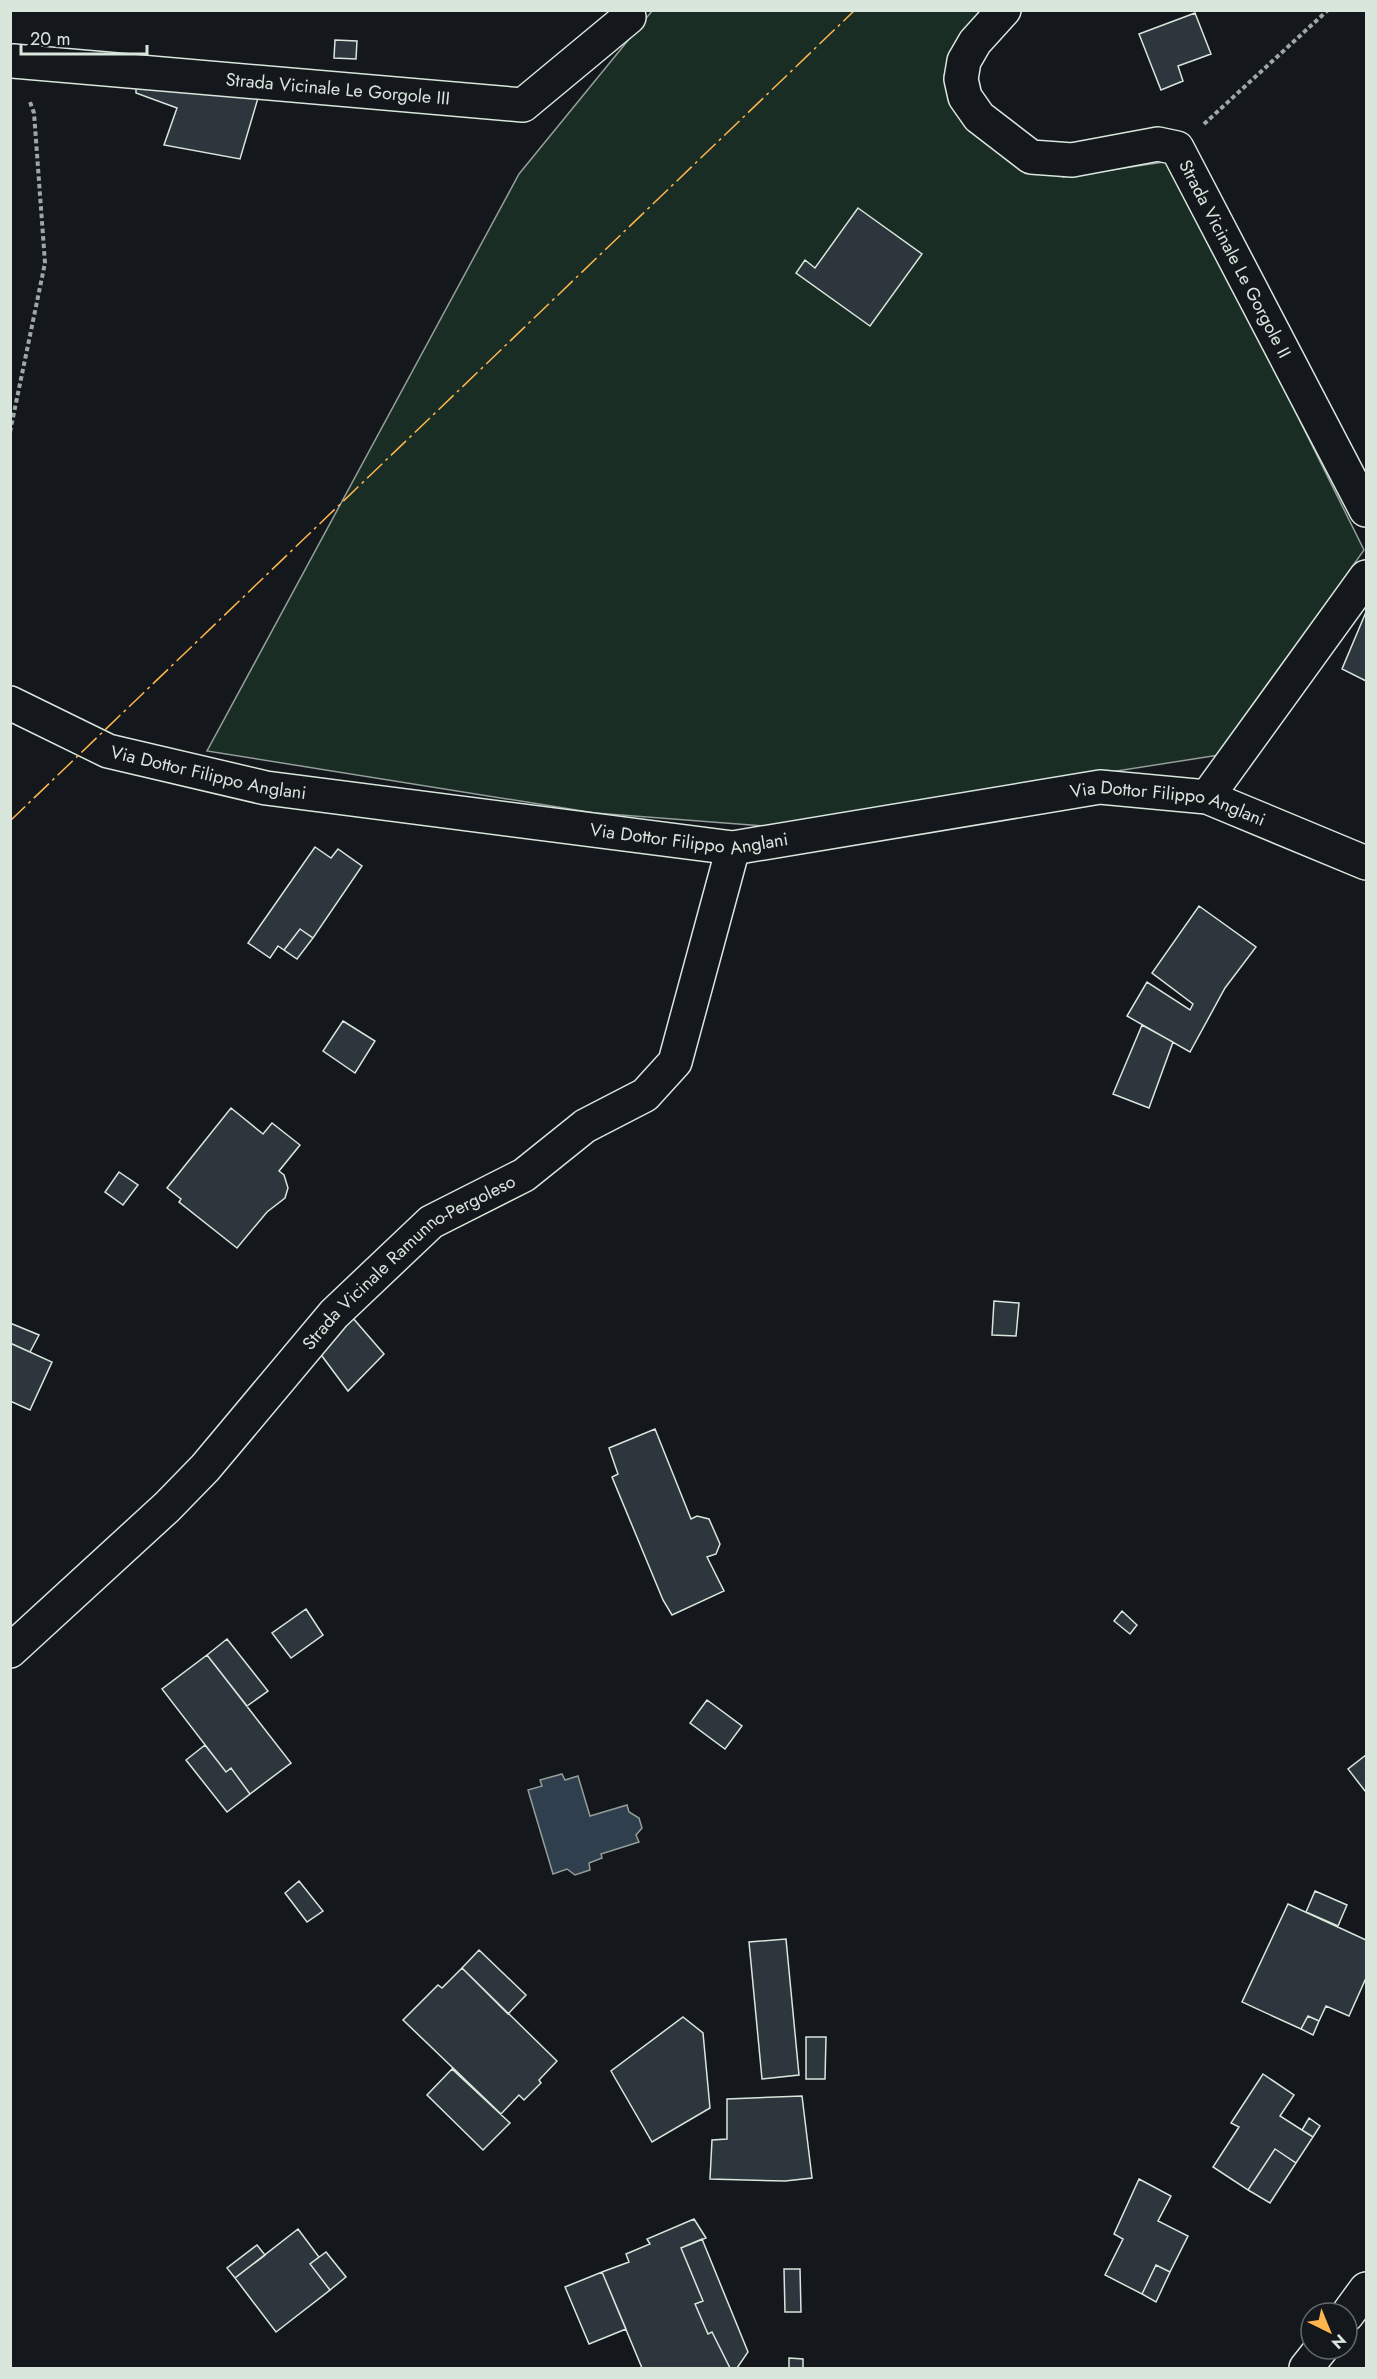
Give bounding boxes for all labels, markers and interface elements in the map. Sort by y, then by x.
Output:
scale bar [21,18,147,56]
text: 20 m [30,26,70,52]
street label: Strada Vicinale Le Gorgole III [225,66,451,112]
street label: Strada Vicinale Le Gorgole II [1172,155,1297,363]
street label: Via Dottor Filippo Anglani [108,739,308,806]
street label: Via Dottor Filippo Anglani [1068,774,1269,833]
street label: Via Dottor Filippo Anglani [588,817,790,861]
street label: Strada Vicinale Ramunno-Pergoleso [296,1168,520,1356]
north arrow [1299,2301,1359,2361]
text: N [1326,2329,1351,2354]

